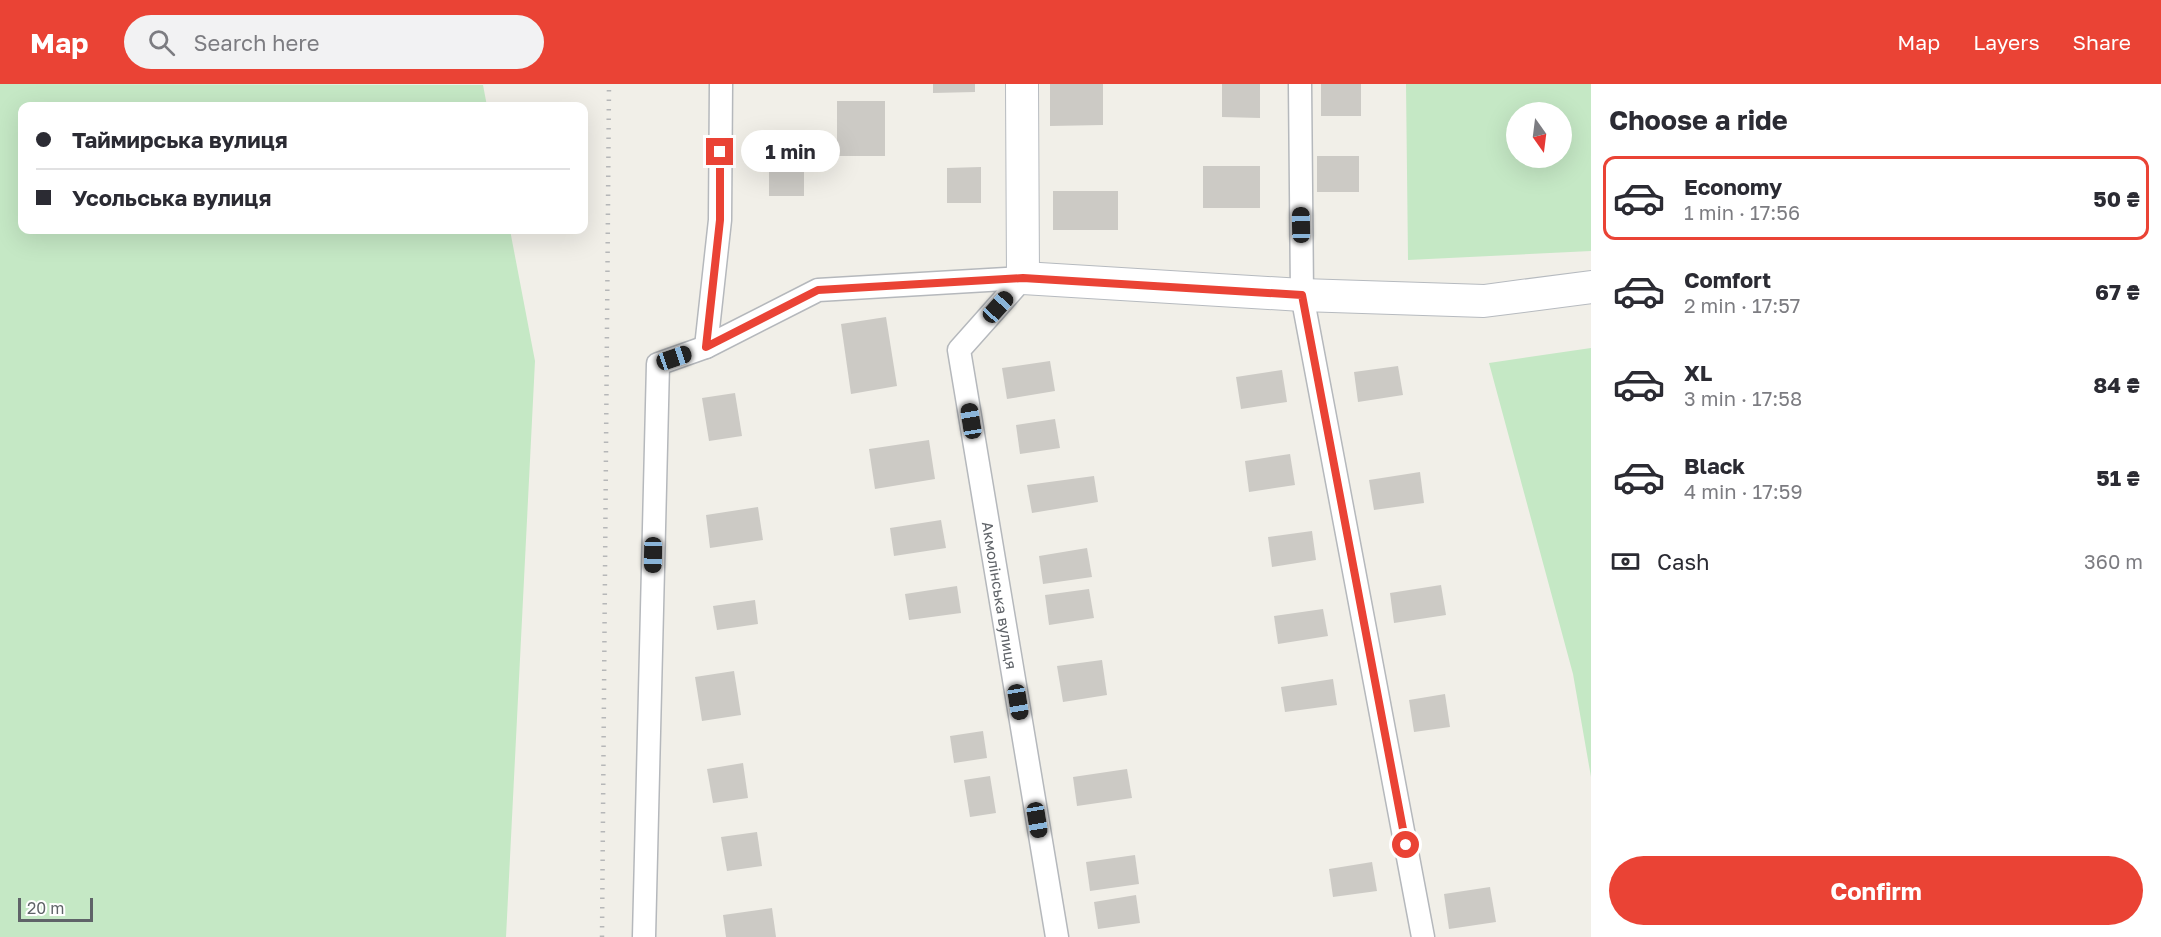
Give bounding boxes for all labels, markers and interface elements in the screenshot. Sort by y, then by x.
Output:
search box [124,15,544,69]
text: Map [30,26,88,59]
icon: search [145,26,178,59]
text: Search here [193,29,319,56]
text: Map [1897,29,1940,55]
text: Layers [1973,29,2040,55]
text: Share [2073,29,2131,55]
north arrow [1506,102,1572,168]
map controls [1506,102,1572,168]
text: Choose a ride [1609,104,1788,136]
text: Таймирська вулиця [72,126,288,153]
callout: 1 min [741,131,840,173]
route end [706,138,733,165]
text: 1 min [765,139,816,163]
icon: car [1612,171,1666,225]
text: Economy [1684,173,1782,200]
text: Усольська вулиця [72,184,271,211]
text: 50 ₴ [2093,185,2140,212]
text: 1 min · 17:56 [1684,200,1800,224]
car [1292,207,1310,243]
icon: car [1612,264,1666,318]
text: Comfort [1684,266,1771,293]
text: 67 ₴ [2095,278,2140,305]
car [979,288,1017,326]
text: 2 min · 17:57 [1684,293,1800,317]
car [654,344,694,372]
icon: car [1612,357,1666,411]
text: XL [1684,359,1712,386]
text: 84 ₴ [2093,371,2140,398]
text: 3 min · 17:58 [1684,386,1802,410]
car [959,402,983,440]
icon: car [1612,450,1666,504]
text: Black [1684,452,1745,479]
text: 51 ₴ [2096,464,2140,491]
text: 4 min · 17:59 [1684,479,1803,503]
street label: Акмолiнська вулиця [979,520,1021,670]
car [644,537,662,573]
icon: cash [1609,545,1642,578]
text: Cash [1657,548,1710,575]
text: 360 m [2084,549,2143,573]
car [1006,683,1030,721]
car [1025,801,1049,839]
route start [1392,831,1419,858]
button: Confirm [1609,856,2143,925]
scale bar [18,895,93,922]
text: 20 m [27,898,64,918]

